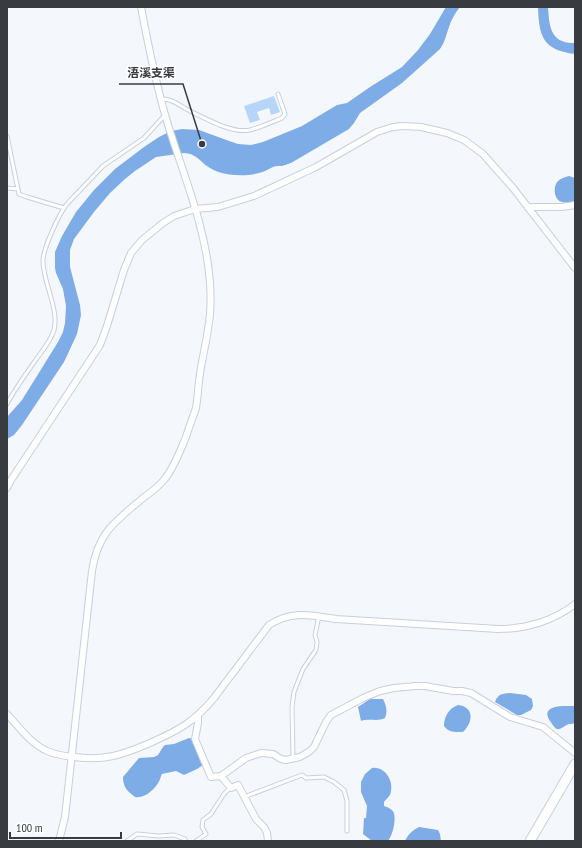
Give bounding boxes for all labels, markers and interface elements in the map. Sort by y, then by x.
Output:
callout: 浯溪支渠 [119,60,183,84]
text: 浯溪支渠 [127,65,175,80]
scale bar [10,814,121,840]
text: 100 m [16,820,43,835]

